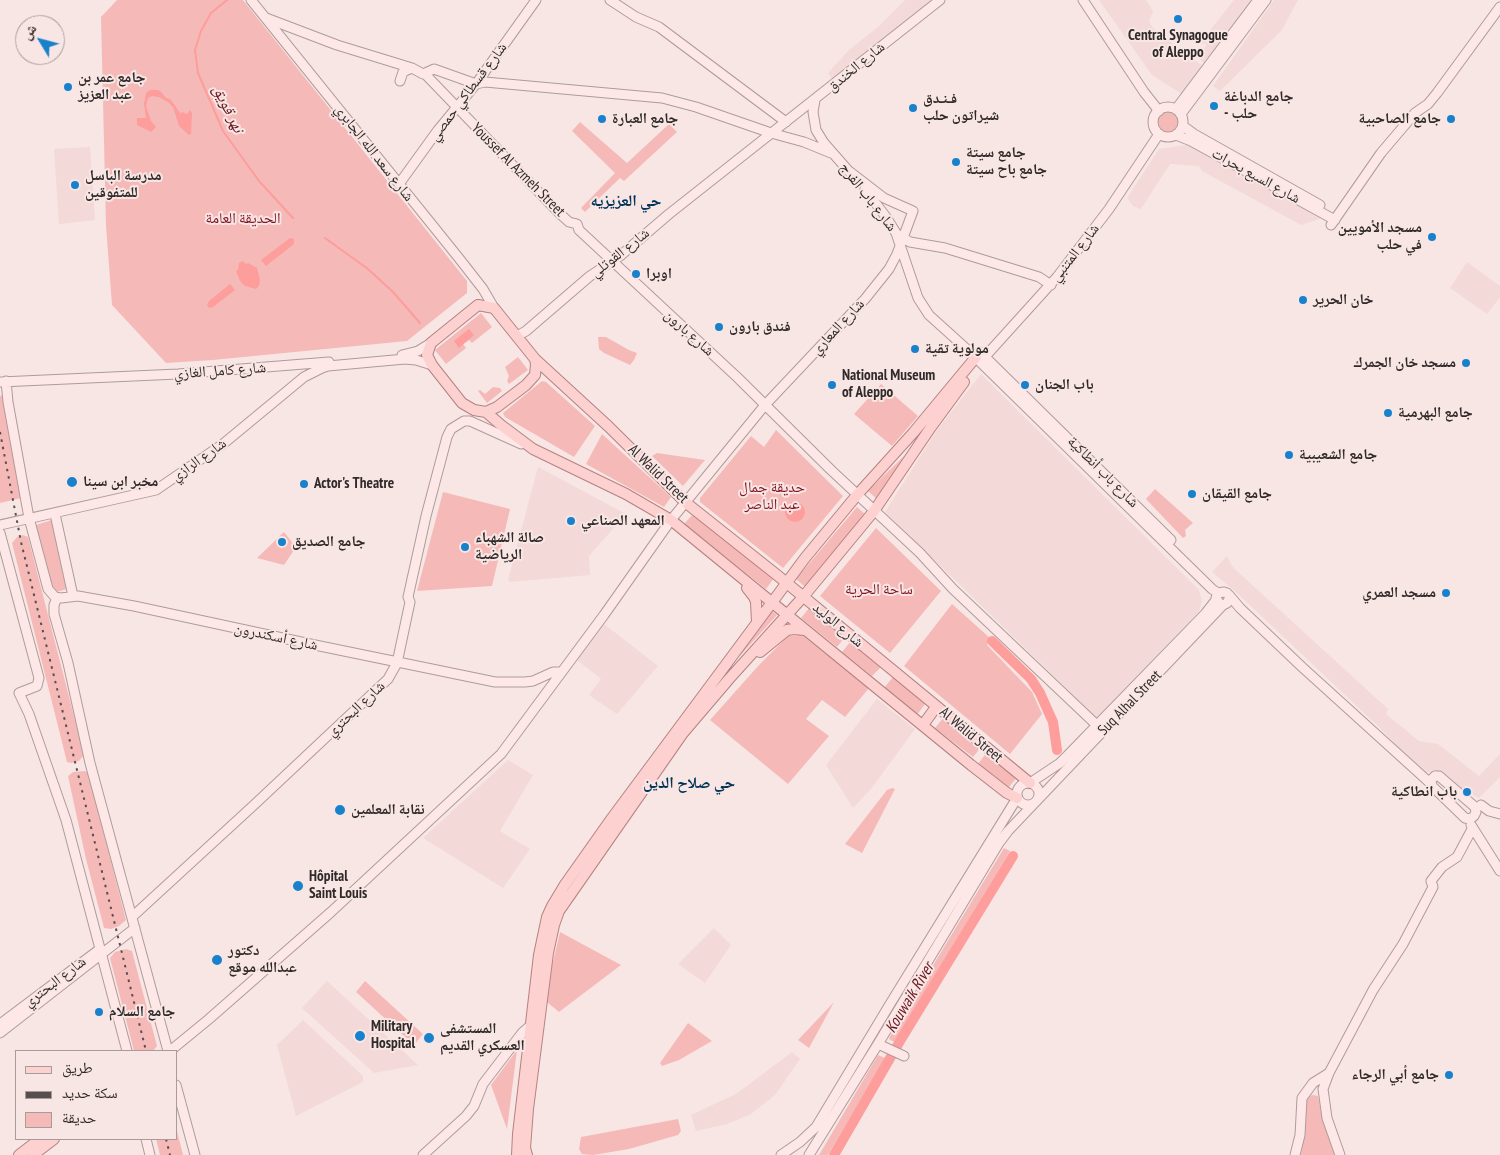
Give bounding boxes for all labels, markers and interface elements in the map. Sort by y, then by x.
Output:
marker: Central Synagogue of Aleppo [1172,13,1184,25]
north arrow [15,15,65,65]
text: ش [17,20,40,43]
place label: Central Synagogue of Aleppo [1128,27,1228,62]
street label: شارع الخندق [823,38,889,96]
street label: شارع قسطاكي حمصي [425,39,511,145]
place label: جامع عمر بن عبد العزيز [78,69,145,104]
marker: جامع عمر بن عبد العزيز [62,81,74,93]
water label: نهر قويق [208,82,248,136]
place label: جامع الدباغة - حلب [1224,88,1293,123]
place label: فـنـدق شيراتون حلب [923,90,999,125]
marker: جامع الدباغة - حلب [1208,100,1220,112]
street label: شارع سعد الله الجابري [330,101,418,205]
marker: فـنـدق شيراتون حلب [907,102,919,114]
place label: جامع العبارة [612,110,678,128]
place label: جامع الصاحبية [1359,110,1441,128]
marker: جامع العبارة [596,113,608,125]
marker: جامع الصاحبية [1445,113,1457,125]
street label: Youssef Al Azmeh Street [467,119,569,221]
place label: جامع سيتة جامع باح سيتة [966,144,1047,179]
street label: شارع السبع بحرات [1209,144,1303,208]
marker: جامع سيتة جامع باح سيتة [950,156,962,168]
street label: شارع باب الفرج [836,159,900,235]
place label: مدرسة الباسل للمتفوقين [85,167,162,202]
marker: مدرسة الباسل للمتفوقين [69,179,81,191]
district label: حي العزيزيه [591,191,661,211]
park label: الحديقة العامة [205,210,281,228]
place label: مسجد الأمويين في حلب [1338,219,1422,254]
street label: شارع المتنبي [1047,220,1103,286]
street label: شارع القوتلي [587,224,653,282]
marker: مسجد الأمويين في حلب [1426,231,1438,243]
place label: اوبرا [646,265,672,283]
marker: اوبرا [630,268,642,280]
place label: خان الحرير [1313,291,1374,309]
marker: خان الحرير [1297,294,1309,306]
street label: شارع المعاري [808,295,868,359]
street label: شارع بارون [660,306,718,360]
place label: فندق بارون [729,318,791,336]
marker: فندق بارون [713,321,725,333]
place label: مولوية تقية [925,340,989,358]
marker: مولوية تقية [909,343,921,355]
place label: مسجد خان الجمرك [1353,354,1456,372]
marker: مسجد خان الجمرك [1460,357,1472,369]
street label: شارع كامل الغازي [173,359,267,383]
place label: National Museum of Aleppo [842,367,935,402]
place label: باب الجنان [1035,376,1094,394]
marker: National Museum of Aleppo [826,379,838,391]
marker: باب الجنان [1019,379,1031,391]
place label: جامع البهرمية [1398,404,1473,422]
marker: جامع البهرمية [1382,407,1394,419]
street label: شارع باب أنطاكية [1064,433,1142,511]
street label: شارع الرازي [168,435,230,485]
street label: Al Walid Street [624,441,692,507]
place label: جامع الشعيبية [1299,446,1377,464]
marker: جامع الشعيبية [1283,449,1295,461]
place label: مخبر ابن سينا [83,473,158,491]
marker: مخبر ابن سينا [65,475,79,489]
place label: Actor's Theatre [314,475,394,493]
marker: Actor's Theatre [298,478,310,490]
park label: حديقة جمال عبد الناصر [739,479,805,514]
place label: جامع القيقان [1202,485,1272,503]
marker: جامع القيقان [1186,488,1198,500]
place label: المعهد الصناعي [581,512,665,530]
marker: المعهد الصناعي [565,515,577,527]
place label: صالة الشهباء الرياضية [475,529,544,564]
place label: جامع الصديق [292,533,365,551]
marker: جامع الصديق [276,536,288,548]
marker: صالة الشهباء الرياضية [459,541,471,553]
park label: ساحة الحرية [845,581,913,599]
place label: مسجد العمري [1362,584,1436,602]
marker: مسجد العمري [1440,587,1452,599]
street label: شارع الوليد [809,598,867,652]
street label: شارع أسكندرون [233,619,319,655]
street label: Suq Alhal Street [1095,667,1165,739]
street label: شارع البحتري [323,677,389,741]
street label: Al Walid Street [936,703,1006,767]
district label: حي صلاح الدين [643,773,735,793]
place label: باب انطاكية [1391,783,1457,801]
marker: باب انطاكية [1461,786,1473,798]
place label: نقابة المعلمين [351,801,424,819]
marker: نقابة المعلمين [333,803,347,817]
place label: Hôpital Saint Louis [309,868,367,903]
marker: Hôpital Saint Louis [291,879,305,893]
place label: دكتور عبدالله موقع [228,942,297,977]
street label: شارع البحتري [20,953,90,1011]
marker: دكتور عبدالله موقع [210,953,224,967]
water label: Kouwaik River [882,959,938,1037]
place label: جامع السلام [109,1003,175,1021]
marker: جامع السلام [93,1006,105,1018]
place label: Military Hospital [371,1018,415,1053]
place label: المستشفى العسكري القديم [440,1020,525,1055]
marker: Military Hospital [353,1029,367,1043]
marker: المستشفى العسكري القديم [422,1031,436,1045]
legend [15,1050,178,1140]
text: طريق [62,1058,93,1077]
place label: جامع أبي الرجاء [1352,1066,1439,1084]
marker: جامع أبي الرجاء [1443,1069,1455,1081]
text: سكة حديد [62,1083,118,1102]
text: حديقة [62,1108,96,1127]

